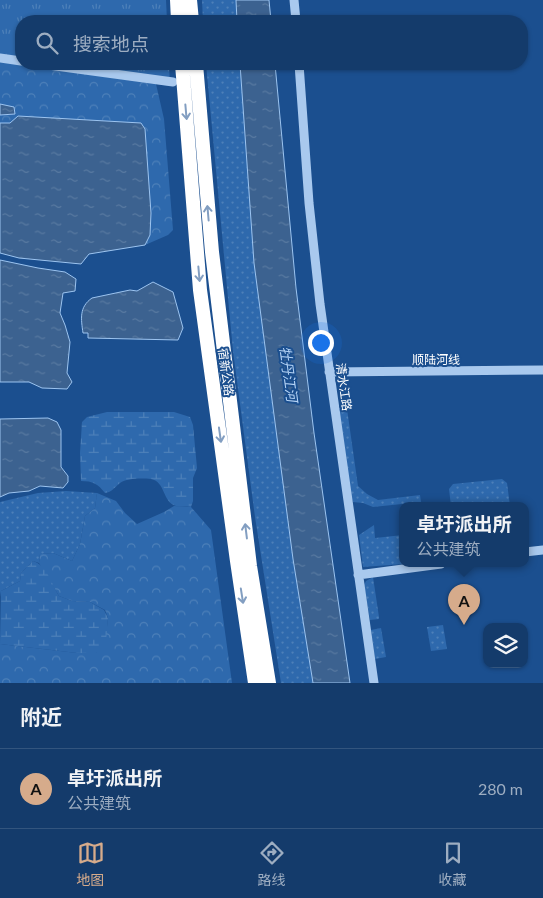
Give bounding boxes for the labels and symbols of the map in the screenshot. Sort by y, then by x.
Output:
one-way arrow [181,104,190,120]
one-way arrow [204,205,213,221]
one-way arrow [194,266,204,282]
your location [308,330,334,356]
water label: 牡丹江河 [277,345,302,406]
street label: 宿新公路 [215,347,237,397]
street label: 顺陆河线 [412,352,460,367]
street label: 清水江路 [333,362,355,412]
one-way arrow [215,427,225,443]
one-way arrow [241,523,251,539]
pin: A [448,584,480,625]
one-way arrow [237,588,247,604]

